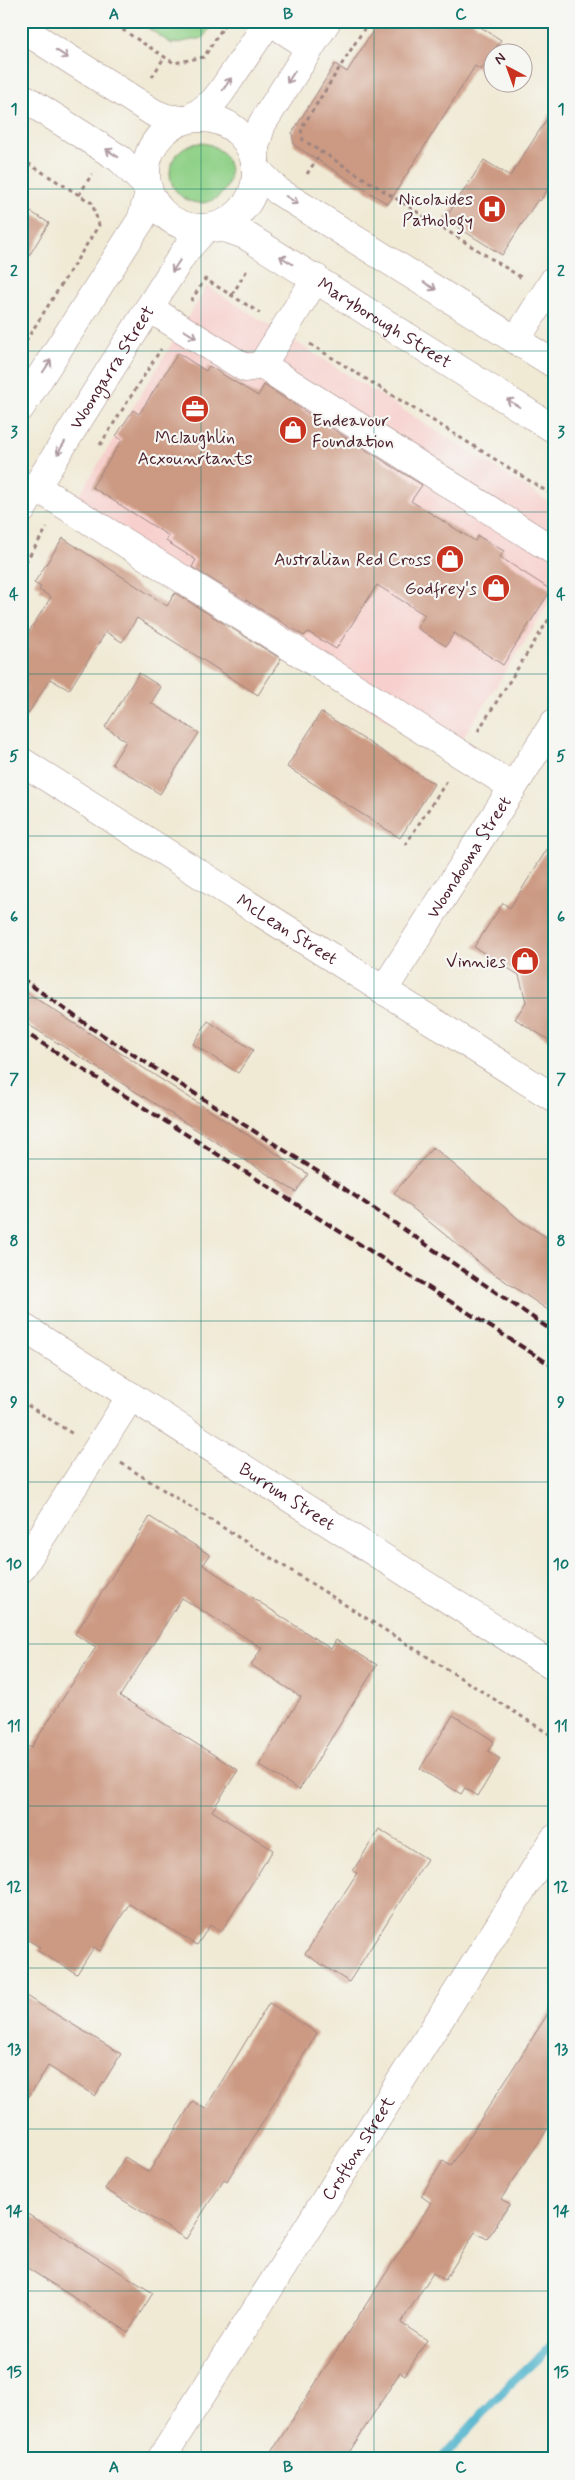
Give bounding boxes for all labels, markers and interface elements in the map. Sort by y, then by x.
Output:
text: A [109,4,119,25]
text: B [283,4,293,25]
text: C [455,4,467,25]
north arrow [482,42,532,92]
one-way arrow [55,49,69,59]
text: N [491,49,510,69]
one-way arrow [286,70,296,84]
one-way arrow [222,78,232,92]
text: 1 [10,99,18,120]
text: 1 [557,99,565,120]
one-way arrow [105,148,119,159]
place label: Nicolaides Pathology [398,188,473,235]
hospital icon: Nicolaides Pathology [477,194,507,224]
one-way arrow [285,196,299,206]
one-way arrow [280,255,294,265]
one-way arrow [170,258,180,272]
text: 2 [10,261,18,282]
text: 2 [557,261,565,282]
street label: Maryborough Street [312,272,456,375]
one-way arrow [423,281,437,292]
street label: Woongarra Street [64,301,161,434]
one-way arrow [183,329,197,340]
one-way arrow [42,359,53,373]
office icon: Mclaughlin Acxounrtants [180,394,210,424]
one-way arrow [506,397,520,407]
place label: Endeavour Foundation [312,409,394,454]
shop icon: Endeavour Foundation [278,415,308,445]
text: 3 [10,422,18,443]
text: 3 [557,422,565,443]
place label: Mclaughlin Acxounrtants [138,426,252,471]
one-way arrow [56,440,66,454]
shop icon: Australian Red Cross [435,544,465,574]
place label: Australian Red Cross [274,548,431,572]
shop icon: Godfrey's [481,573,511,603]
place label: Godfrey's [405,577,477,601]
text: 4 [9,584,19,605]
text: 4 [556,584,566,605]
text: 5 [9,746,19,767]
text: 5 [556,746,566,767]
street label: Woondooma Street [421,791,518,923]
street label: McLean Street [232,889,342,971]
text: 6 [10,907,18,928]
text: 6 [557,907,565,928]
shop icon: Vinnies [510,946,540,976]
place label: Vinnies [446,950,506,974]
text: 7 [9,1069,19,1090]
text: 7 [556,1069,566,1090]
text: 8 [9,1231,19,1252]
text: 8 [556,1231,566,1252]
text: 9 [10,1392,18,1413]
text: 9 [557,1392,565,1413]
street label: Burrum Street [234,1458,339,1537]
text: 10 [6,1554,22,1575]
text: 10 [553,1554,569,1575]
text: 11 [7,1716,21,1737]
text: 11 [554,1716,568,1737]
text: 12 [6,1877,22,1898]
text: 12 [553,1877,569,1898]
text: 13 [7,2039,21,2060]
text: 13 [554,2039,568,2060]
street label: Crofton Street [317,2092,401,2206]
text: 14 [6,2201,23,2222]
text: 14 [553,2201,570,2222]
text: 15 [6,2362,22,2383]
text: 15 [553,2362,569,2383]
text: A [109,2457,119,2478]
text: B [283,2457,293,2478]
text: C [455,2457,467,2478]

